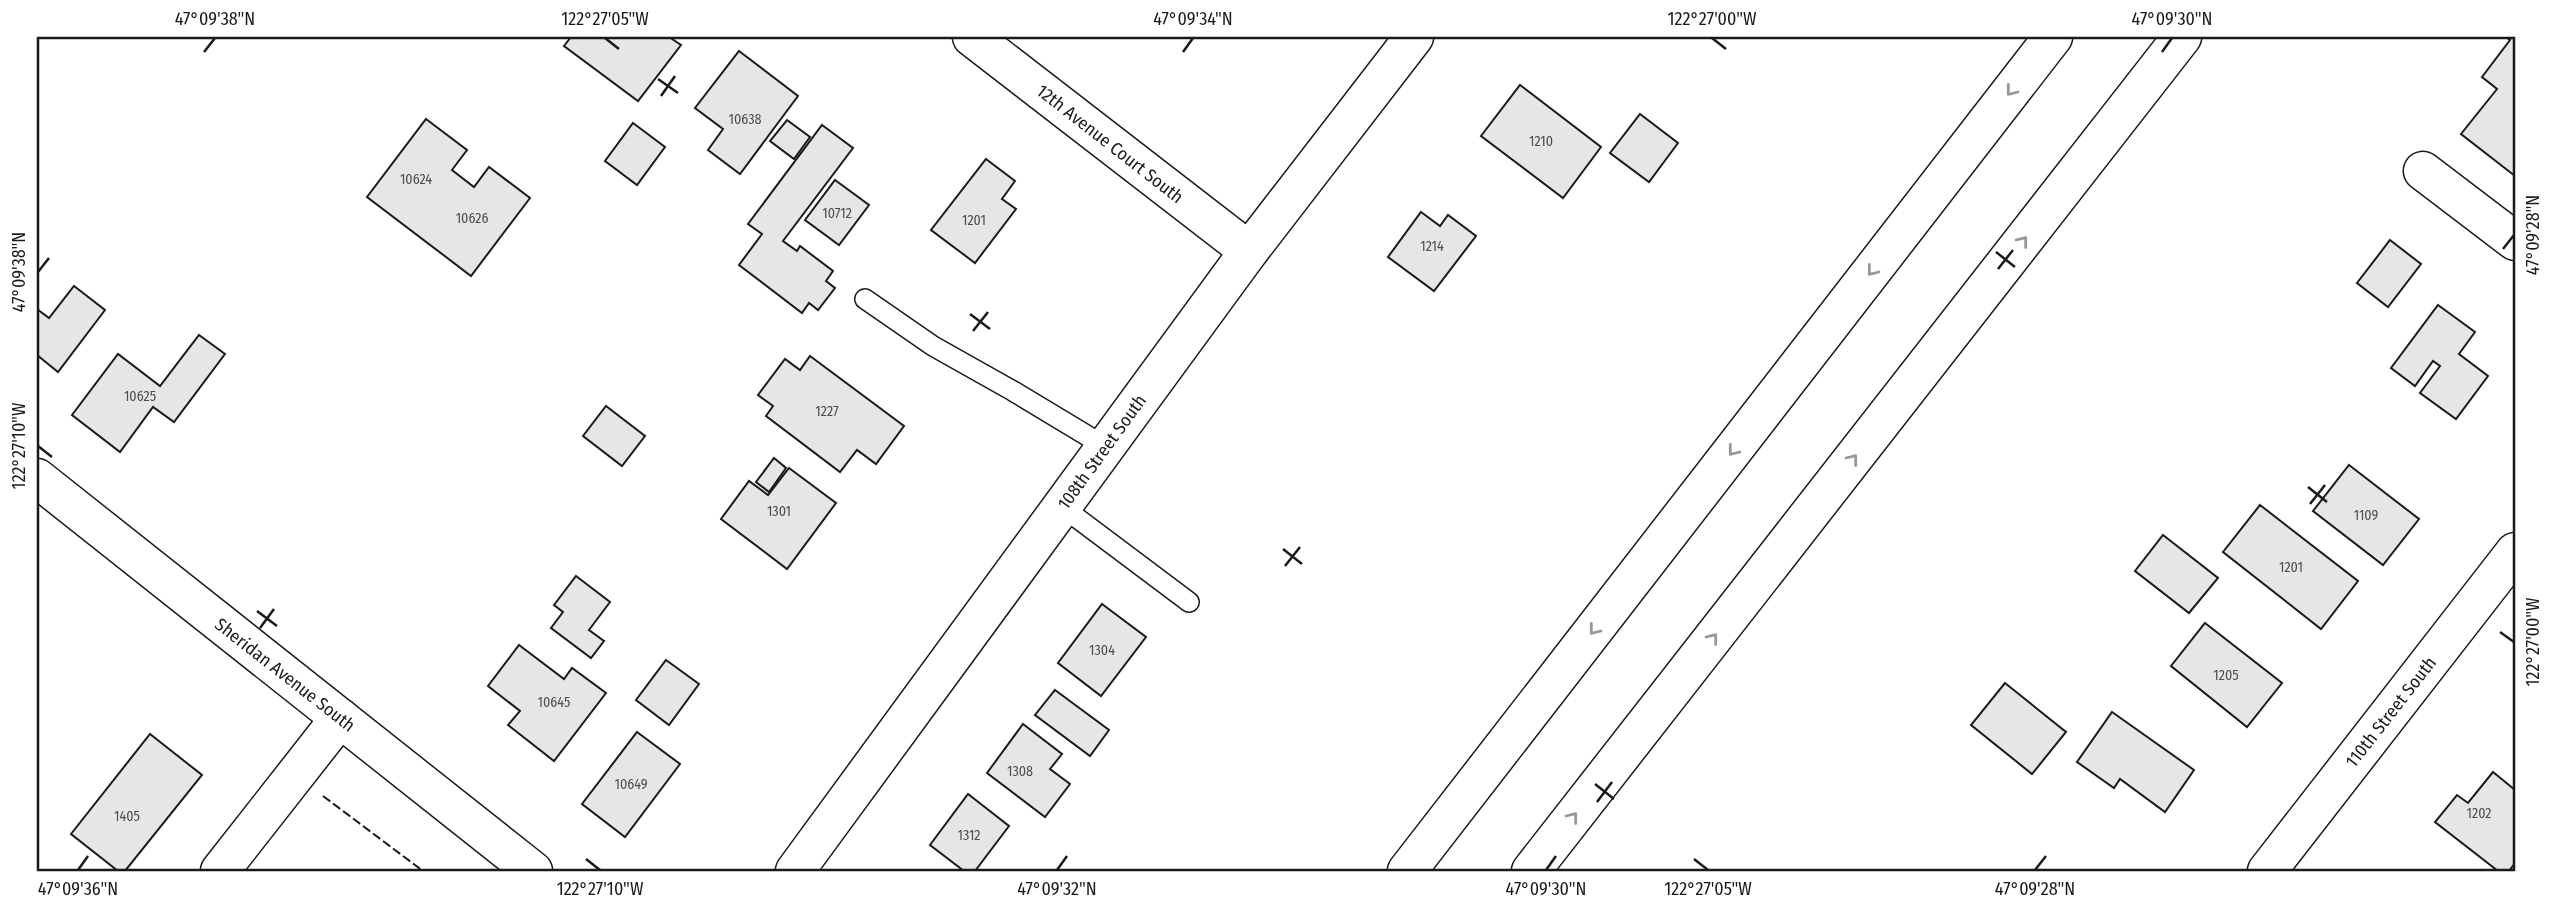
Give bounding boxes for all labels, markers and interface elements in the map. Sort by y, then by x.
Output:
text: 47°09'38"N [175,8,255,30]
text: 122°27'05"W [561,8,649,30]
text: 47°09'34"N [1153,8,1233,30]
text: 122°27'00"W [1668,8,1757,30]
text: 47°09'30"N [2132,8,2212,30]
street label: 12th Avenue Court South [1032,80,1188,208]
one-way arrow [2007,83,2020,95]
house number: 10638 [729,111,761,128]
house number: 1210 [1529,133,1553,150]
house number: 10624 [400,171,432,188]
text: 47°09'28"N [2522,195,2544,275]
house number: 10712 [822,205,852,222]
house number: 10626 [456,210,488,227]
house number: 1201 [962,212,986,229]
text: 47°09'38"N [8,232,30,312]
one-way arrow [2014,236,2027,248]
house number: 1214 [1420,238,1444,255]
one-way arrow [1868,263,1881,275]
house number: 10625 [124,388,156,405]
street label: 108th Street South [1053,390,1151,514]
text: 122°27'10"W [8,402,30,489]
house number: 1227 [815,403,839,420]
one-way arrow [1728,443,1741,455]
one-way arrow [1844,454,1857,466]
house number: 1301 [767,503,791,520]
house number: 1109 [2354,507,2379,524]
house number: 1201 [2279,559,2303,576]
text: 122°27'00"W [2522,597,2544,686]
street label: Sheridan Avenue South [211,613,359,737]
one-way arrow [1589,623,1602,635]
one-way arrow [1704,633,1717,646]
house number: 1304 [1089,642,1115,659]
street label: 110th Street South [2341,652,2441,772]
house number: 1205 [2213,667,2239,684]
house number: 10645 [538,694,570,711]
house number: 1308 [1007,763,1033,780]
house number: 10649 [614,776,648,793]
house number: 1202 [2467,805,2491,822]
house number: 1405 [114,808,140,825]
one-way arrow [1564,813,1577,825]
house number: 1312 [957,827,981,844]
text: 47°09'36"N [38,878,118,900]
text: 122°27'10"W [557,878,644,900]
text: 47°09'32"N [1017,878,1097,900]
text: 47°09'30"N [1506,878,1586,900]
text: 122°27'05"W [1664,878,1752,900]
text: 47°09'28"N [1995,878,2075,900]

